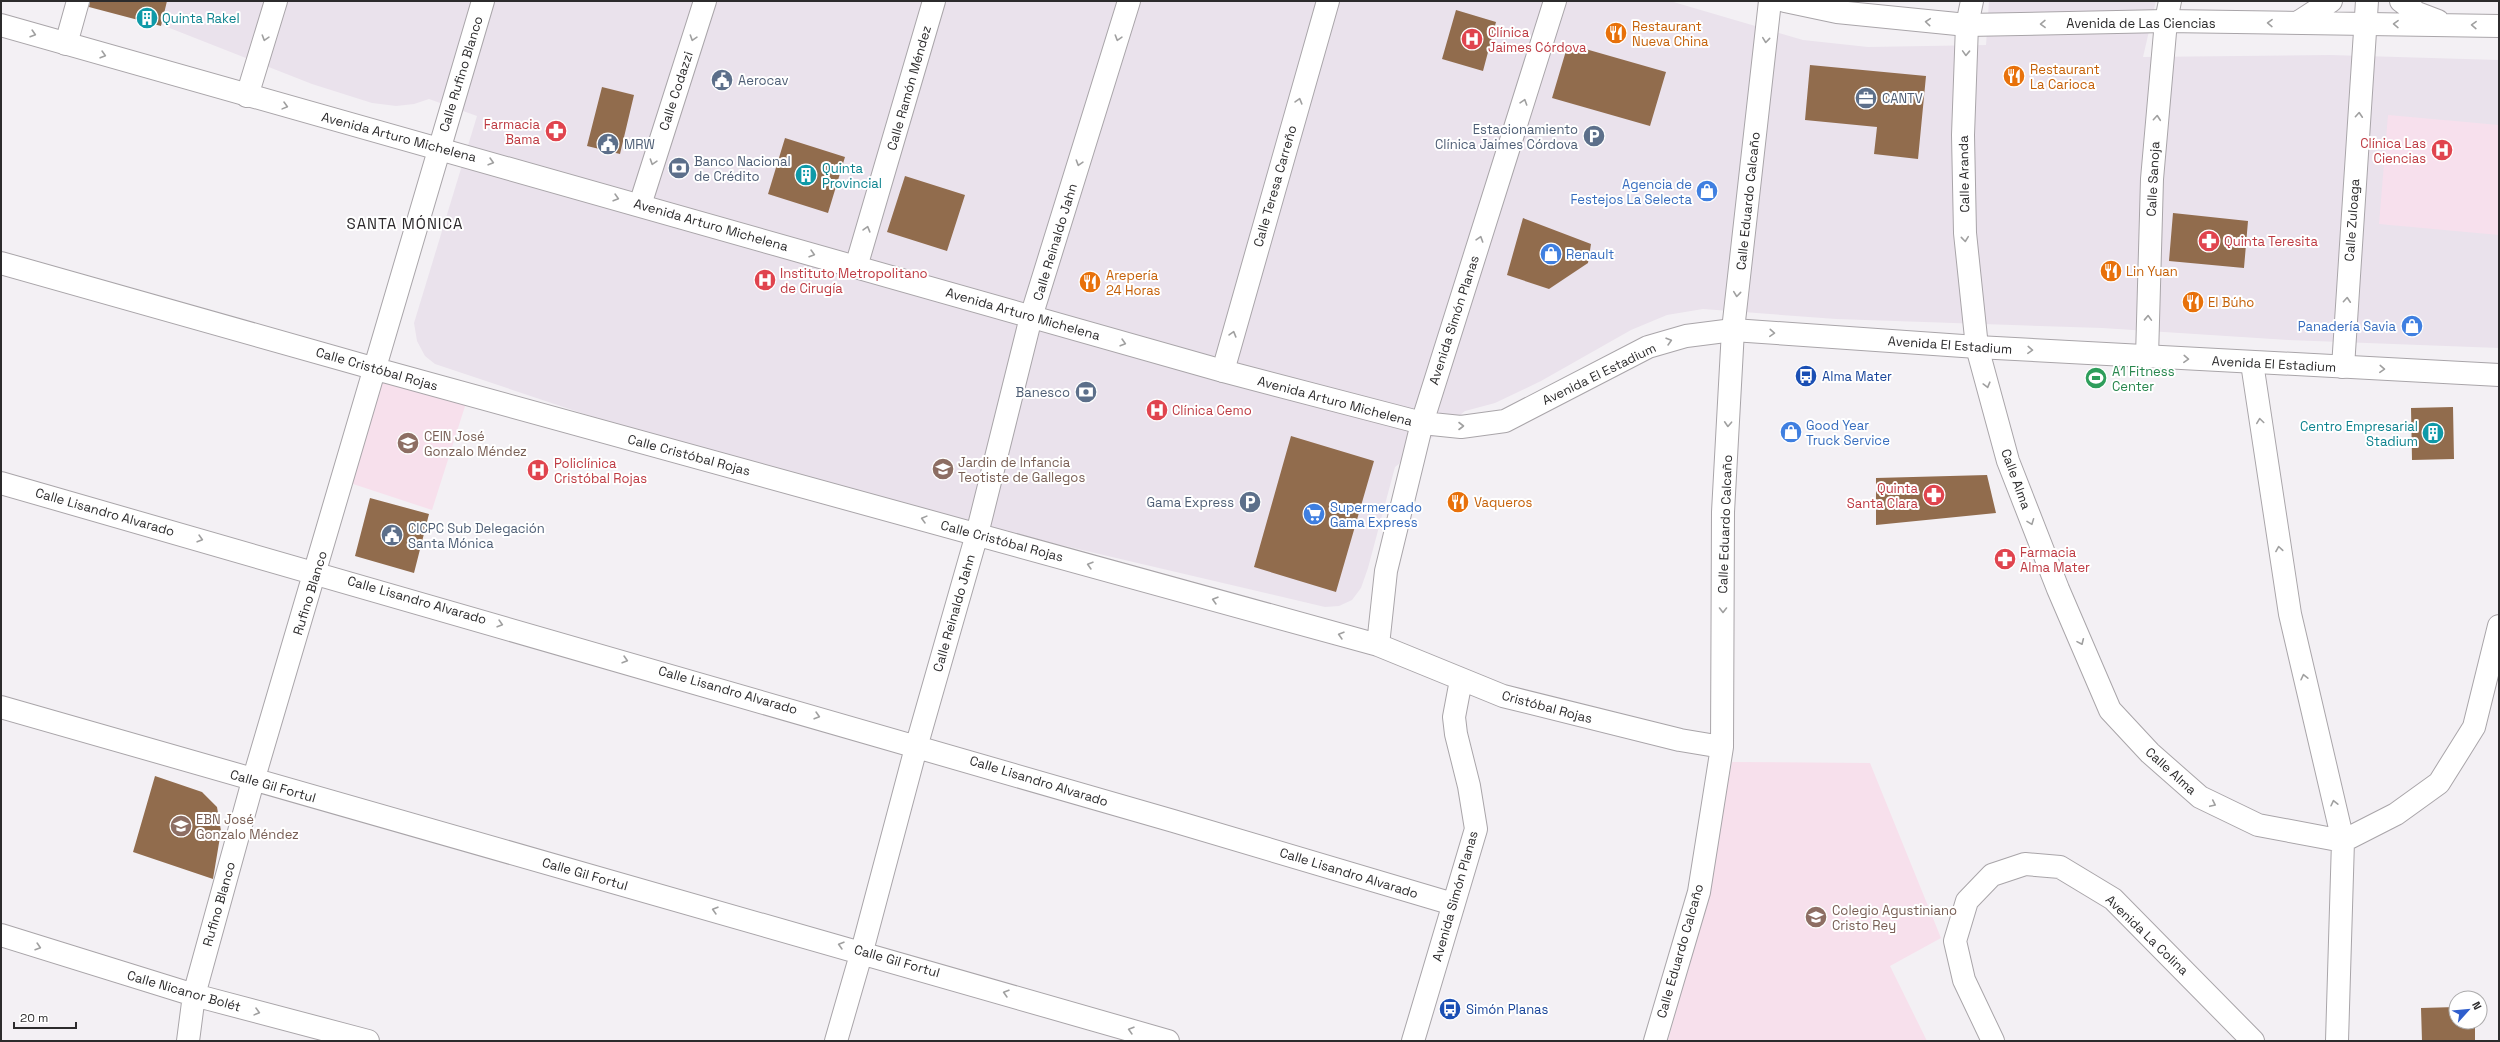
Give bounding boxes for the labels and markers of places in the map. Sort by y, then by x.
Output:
building icon: Quinta Rakel [134,5,160,31]
place label: Quinta Rakel [162,10,240,27]
place label: Restaurant Nueva China [1632,18,1709,50]
restaurant icon: Restaurant Nueva China [1603,20,1629,46]
place label: Clínica Jaimes Córdova [1488,24,1587,56]
hospital icon: Clínica Jaimes Córdova [1459,26,1485,52]
place label: Restaurant La Carioca [2030,61,2100,93]
restaurant icon: Restaurant La Carioca [2001,63,2027,89]
public building icon: Aerocav [709,67,735,93]
place label: Aerocav [738,72,789,89]
office icon: CANTV [1853,85,1879,111]
place label: CANTV [1882,90,1923,107]
place label: Farmacia Bama [484,116,541,148]
pharmacy icon: Farmacia Bama [543,118,569,144]
place label: Estacionamiento Clínica Jaimes Córdova [1435,121,1579,153]
parking icon: Estacionamiento Clínica Jaimes Córdova [1581,123,1607,149]
public building icon: MRW [595,131,621,157]
place label: Clínica Las Ciencias [2360,135,2426,167]
place label: MRW [624,136,655,153]
hospital icon: Clínica Las Ciencias [2429,137,2455,163]
place label: Banco Nacional de Crédito [694,153,791,185]
bank icon: Banco Nacional de Crédito [666,155,692,181]
place label: Quinta Provincial [822,160,882,192]
building icon: Quinta Provincial [793,162,819,188]
place label: Agencia de Festejos La Selecta [1570,176,1693,208]
shop icon: Agencia de Festejos La Selecta [1694,178,1720,204]
pharmacy icon: Quinta Teresita [2196,228,2222,254]
place label: Quinta Teresita [2224,233,2318,250]
shop icon: Renault [1538,241,1564,267]
place label: Renault [1566,246,1614,263]
restaurant icon: Lin Yuan [2098,258,2124,284]
place label: Lin Yuan [2126,263,2178,280]
place label: Instituto Metropolitano de Cirugía [780,265,928,297]
hospital icon: Instituto Metropolitano de Cirugía [752,267,778,293]
place label: Arepería 24 Horas [1106,267,1161,299]
restaurant icon: Arepería 24 Horas [1077,269,1103,295]
restaurant icon: El Búho [2180,289,2206,315]
place label: El Búho [2208,294,2254,311]
shop icon: Panadería Savia [2399,313,2425,339]
place label: Panadería Savia [2298,318,2397,335]
bus stop icon: Alma Mater [1793,363,1819,389]
place label: A1 Fitness Center [2112,363,2175,395]
sports icon: A1 Fitness Center [2083,365,2109,391]
place label: Alma Mater [1822,368,1892,385]
bank icon: Banesco [1073,379,1099,405]
place label: Banesco [1016,384,1070,401]
hospital icon: Clínica Cemo [1144,397,1170,423]
place label: Clínica Cemo [1172,402,1252,419]
place label: Good Year Truck Service [1806,417,1890,449]
place label: Centro Empresarial Stadium [2300,418,2418,450]
shop icon: Good Year Truck Service [1778,419,1804,445]
building icon: Centro Empresarial Stadium [2420,420,2446,446]
place label: CEIN José Gonzalo Méndez [424,428,527,460]
school or university icon: CEIN José Gonzalo Méndez [395,430,421,456]
place label: Jardin de Infancia Teotiste de Gallegos [958,454,1085,486]
place label: Policlínica Cristóbal Rojas [554,455,647,487]
school or university icon: Jardin de Infancia Teotiste de Gallegos [930,456,956,482]
hospital icon: Policlínica Cristóbal Rojas [525,457,551,483]
place label: Quinta Santa Clara [1847,480,1919,512]
pharmacy icon: Quinta Santa Clara [1921,482,1947,508]
parking icon: Gama Express [1237,489,1263,515]
restaurant icon: Vaqueros [1445,489,1471,515]
place label: Gama Express [1146,494,1234,511]
place label: Vaqueros [1474,494,1533,511]
place label: Supermercado Gama Express [1330,499,1422,531]
supermarket icon: Supermercado Gama Express [1301,501,1327,527]
place label: CICPC Sub Delegación Santa Mónica [408,520,545,552]
public building icon: CICPC Sub Delegación Santa Mónica [379,522,405,548]
place label: Farmacia Alma Mater [2020,544,2090,576]
pharmacy icon: Farmacia Alma Mater [1992,546,2018,572]
place label: EBN José Gonzalo Méndez [196,811,299,843]
school or university icon: EBN José Gonzalo Méndez [168,813,194,839]
place label: Colegio Agustiniano Cristo Rey [1832,902,1957,934]
school or university icon: Colegio Agustiniano Cristo Rey [1803,904,1829,930]
bus stop icon: Simón Planas [1437,996,1463,1022]
place label: Simón Planas [1466,1001,1549,1018]

